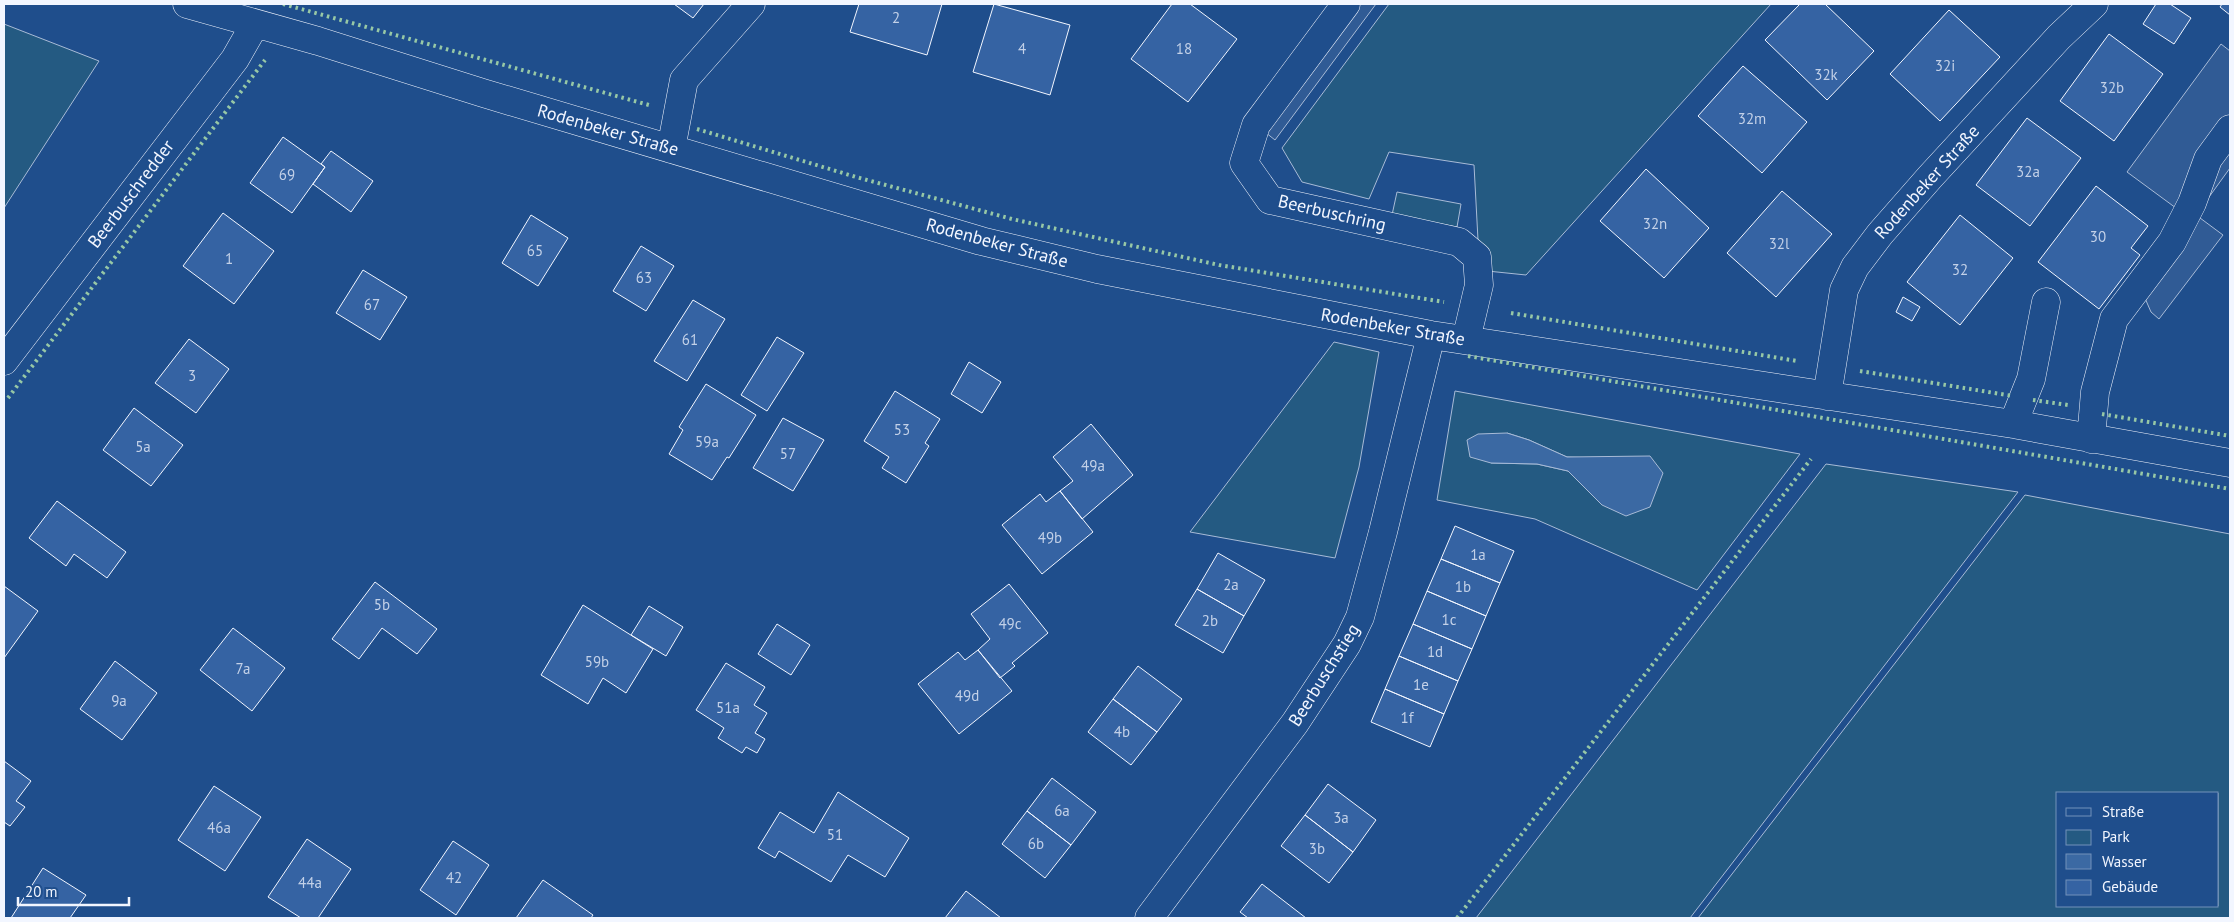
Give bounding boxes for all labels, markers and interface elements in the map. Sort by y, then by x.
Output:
house number: 2 [892,8,900,27]
house number: 4 [1018,39,1026,58]
house number: 18 [1176,39,1192,58]
house number: 32i [1935,56,1955,75]
house number: 32k [1814,65,1839,84]
house number: 32b [2100,78,2124,97]
street label: Rodenbeker Straße [535,98,681,161]
house number: 32m [1738,109,1766,128]
street label: Rodenbeker Straße [1869,120,1984,244]
street label: Beerbuschredder [82,135,179,252]
house number: 32a [2016,162,2040,181]
house number: 69 [279,165,295,184]
street label: Beerbuschring [1276,189,1388,236]
street label: Rodenbeker Straße [924,213,1071,273]
house number: 32n [1643,214,1667,233]
house number: 30 [2090,227,2106,246]
house number: 32l [1769,234,1790,253]
house number: 65 [527,241,543,260]
house number: 1 [225,249,233,268]
house number: 32 [1952,260,1968,279]
house number: 63 [636,268,652,287]
house number: 67 [364,295,380,314]
street label: Rodenbeker Straße [1319,303,1467,351]
house number: 61 [682,330,698,349]
house number: 3 [188,366,196,385]
house number: 53 [894,420,910,439]
house number: 59a [695,432,719,451]
house number: 5a [135,437,151,456]
house number: 57 [780,444,796,463]
house number: 49a [1081,456,1105,475]
house number: 49b [1038,528,1062,547]
house number: 1a [1470,545,1486,564]
house number: 2a [1223,575,1239,594]
house number: 1b [1455,577,1471,596]
house number: 5b [374,595,390,614]
house number: 1c [1442,610,1457,629]
house number: 2b [1202,611,1218,630]
house number: 49c [998,614,1022,633]
street label: Beerbuschstieg [1283,619,1364,730]
house number: 1d [1427,642,1443,661]
house number: 59b [585,652,609,671]
house number: 7a [236,659,250,678]
house number: 1e [1413,675,1429,694]
house number: 49d [955,686,979,705]
house number: 9a [111,691,127,710]
house number: 51a [716,698,740,717]
house number: 1f [1401,708,1415,727]
house number: 4b [1114,722,1130,741]
legend [2056,792,2219,907]
house number: 6a [1054,801,1070,820]
text: Straße [2102,802,2144,821]
house number: 3a [1333,808,1349,827]
house number: 46a [207,818,231,837]
house number: 51 [827,825,843,844]
text: Park [2102,827,2130,846]
house number: 6b [1028,834,1044,853]
house number: 3b [1309,839,1325,858]
text: Wasser [2102,852,2147,871]
house number: 42 [446,868,462,887]
house number: 44a [298,873,322,892]
scale bar [18,874,129,906]
text: Gebäude [2102,877,2158,896]
text: 20 m [25,882,58,901]

